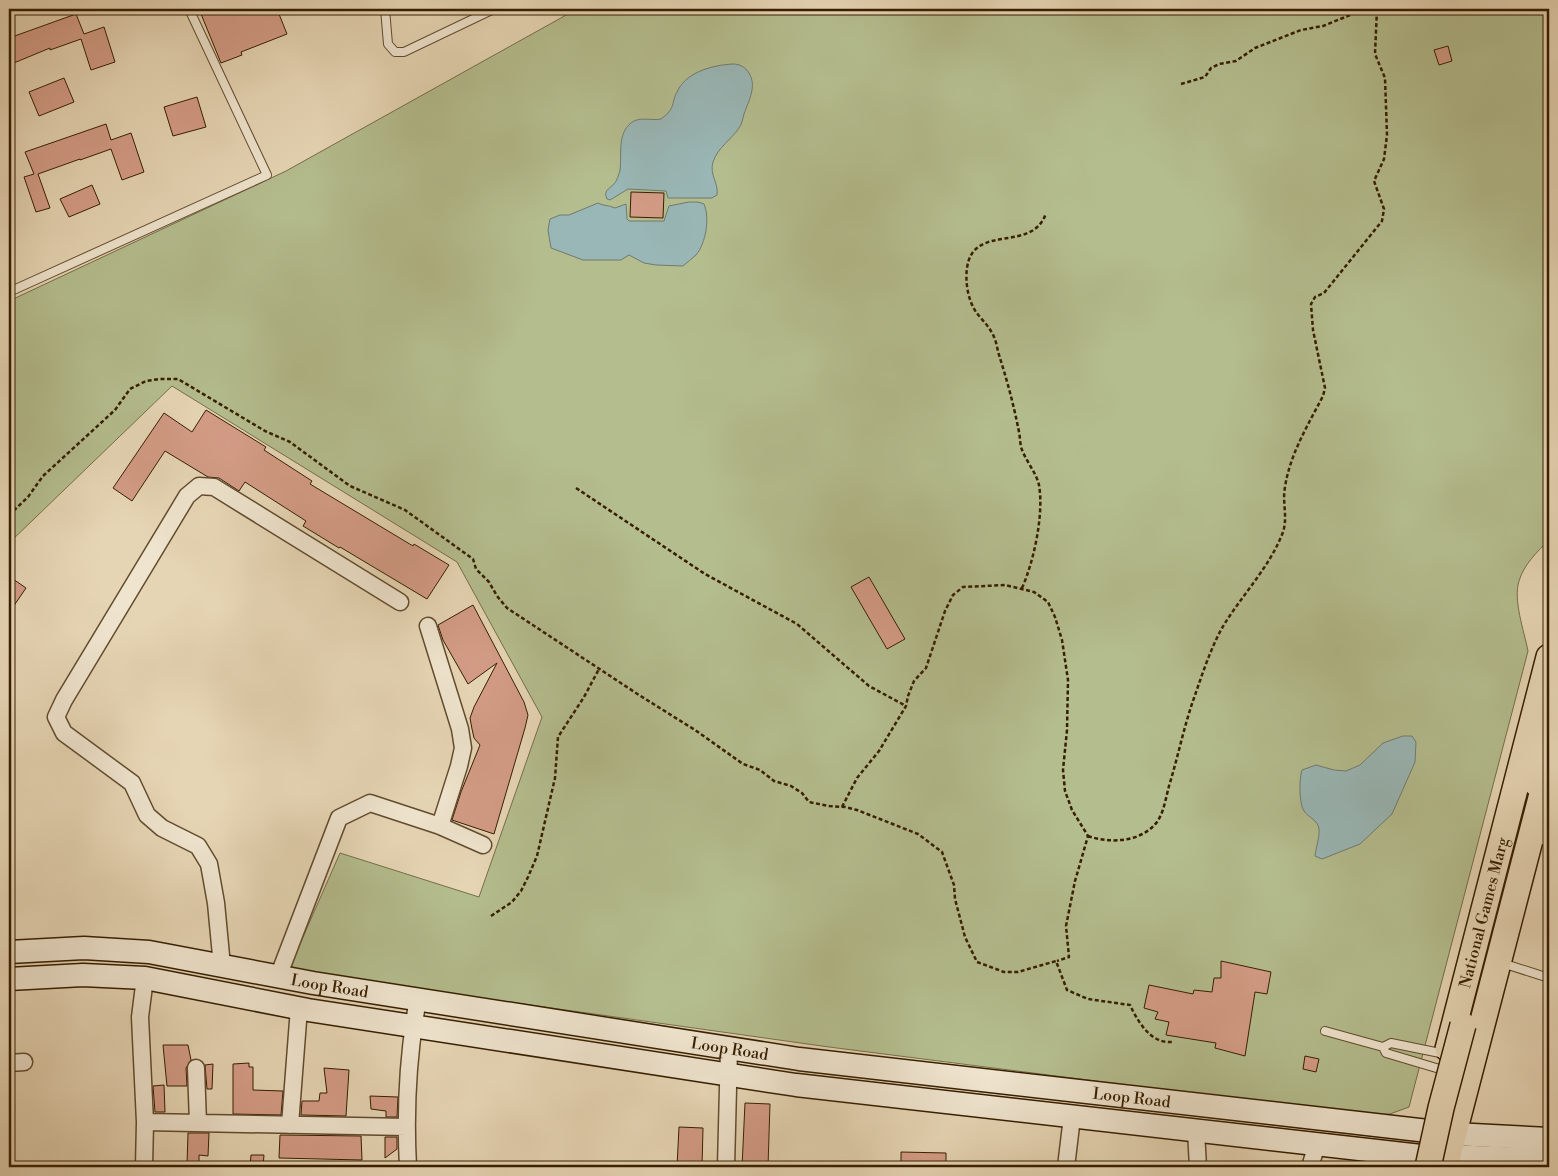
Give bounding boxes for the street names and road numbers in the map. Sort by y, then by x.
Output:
street label: National Games Marg [1455,834,1513,990]
street label: Loop Road [289,970,370,1003]
street label: Loop Road [689,1033,770,1065]
street label: Loop Road [1092,1084,1172,1112]

